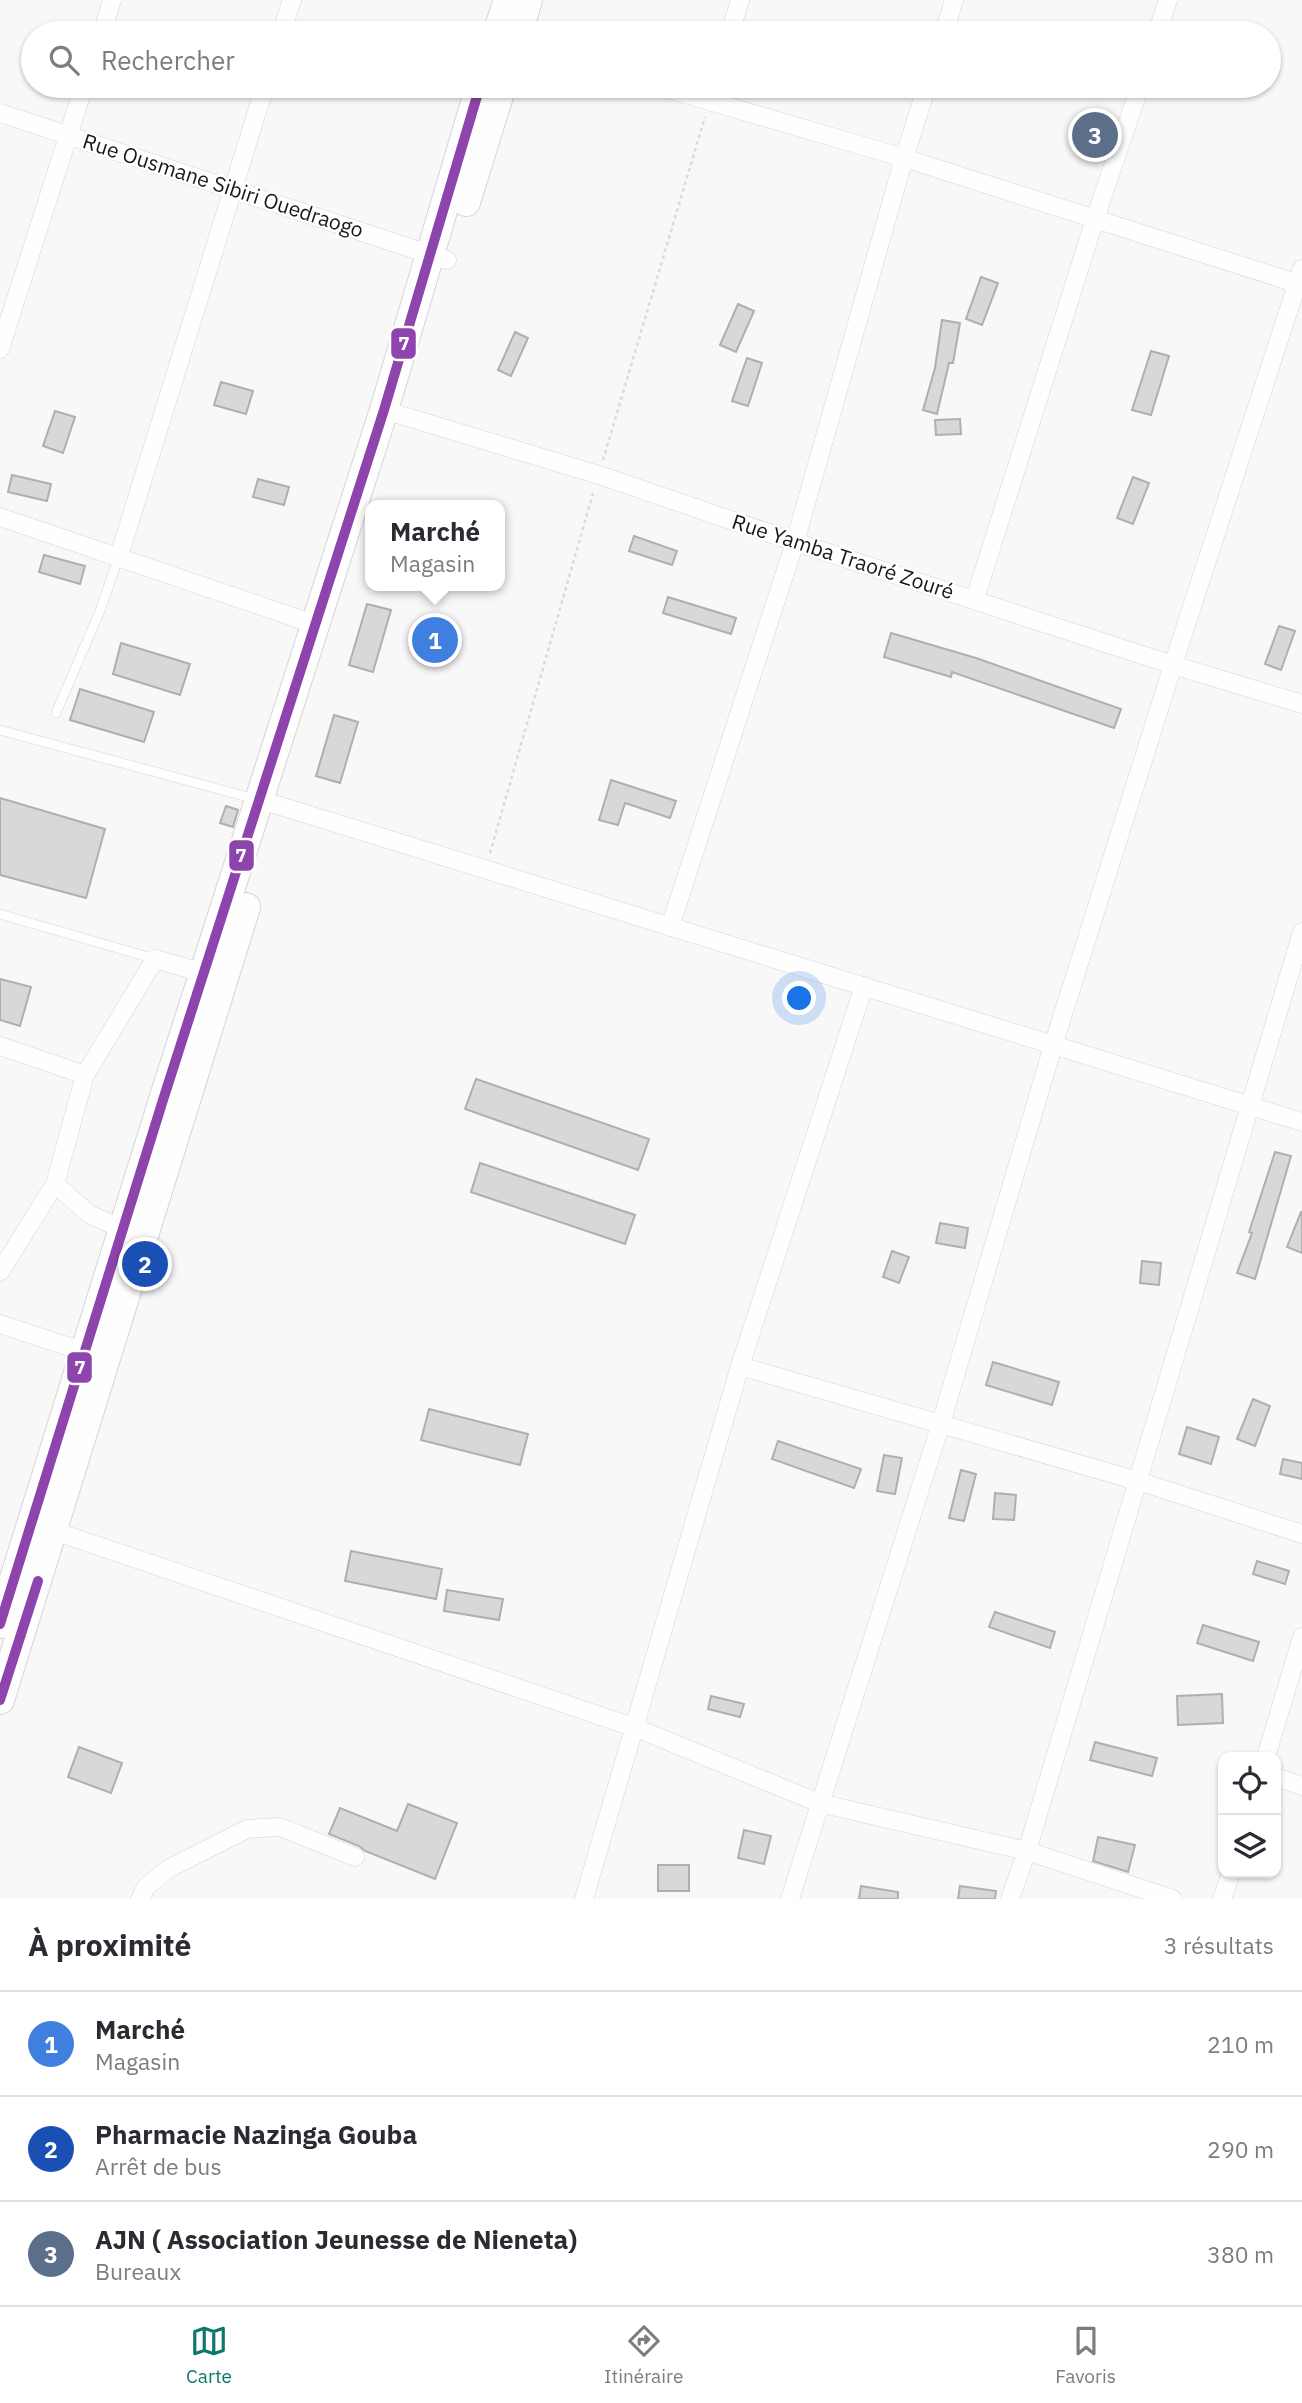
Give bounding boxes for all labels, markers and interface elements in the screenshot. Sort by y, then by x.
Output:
search box [21,21,1281,98]
icon: search [45,41,83,79]
text: Rechercher [101,43,235,77]
pin: 3 [1072,109,1118,161]
street label: Rue Ousmane Sibiri Ouedraogo [79,126,367,244]
line badge: 7 [390,327,417,360]
text: 7 [398,331,410,355]
popup [365,500,505,591]
street label: Rue Yamba Traoré Zouré [729,507,958,605]
text: Marché [390,514,480,548]
text: Magasin [390,548,475,578]
pin: 1 [412,614,458,666]
line badge: 7 [228,839,255,872]
text: 7 [235,843,247,867]
your location [782,981,816,1015]
pin: 2 [122,1238,168,1290]
line badge: 7 [66,1351,93,1384]
text: 7 [74,1355,86,1379]
map controls [1218,1752,1281,1878]
button: locate [1218,1752,1281,1815]
button: layers [1218,1815,1281,1878]
text: À proximité [28,1925,191,1964]
text: 3 résultats [1164,1930,1274,1960]
text: Marché [95,2012,185,2046]
text: 1 [44,2029,58,2059]
text: 210 m [1207,2029,1274,2059]
text: Magasin [95,2046,180,2076]
text: Pharmacie Nazinga Gouba [95,2117,417,2151]
text: 2 [44,2134,58,2164]
text: 290 m [1207,2134,1274,2164]
text: Arrêt de bus [95,2151,222,2181]
text: AJN ( Association Jeunesse de Nieneta) [95,2222,577,2256]
text: 3 [44,2239,58,2269]
text: 380 m [1207,2239,1274,2269]
text: Bureaux [95,2256,181,2286]
tab: Carte [186,2322,232,2388]
tab: Itinéraire [604,2322,683,2388]
tab: Favoris [1055,2322,1116,2388]

